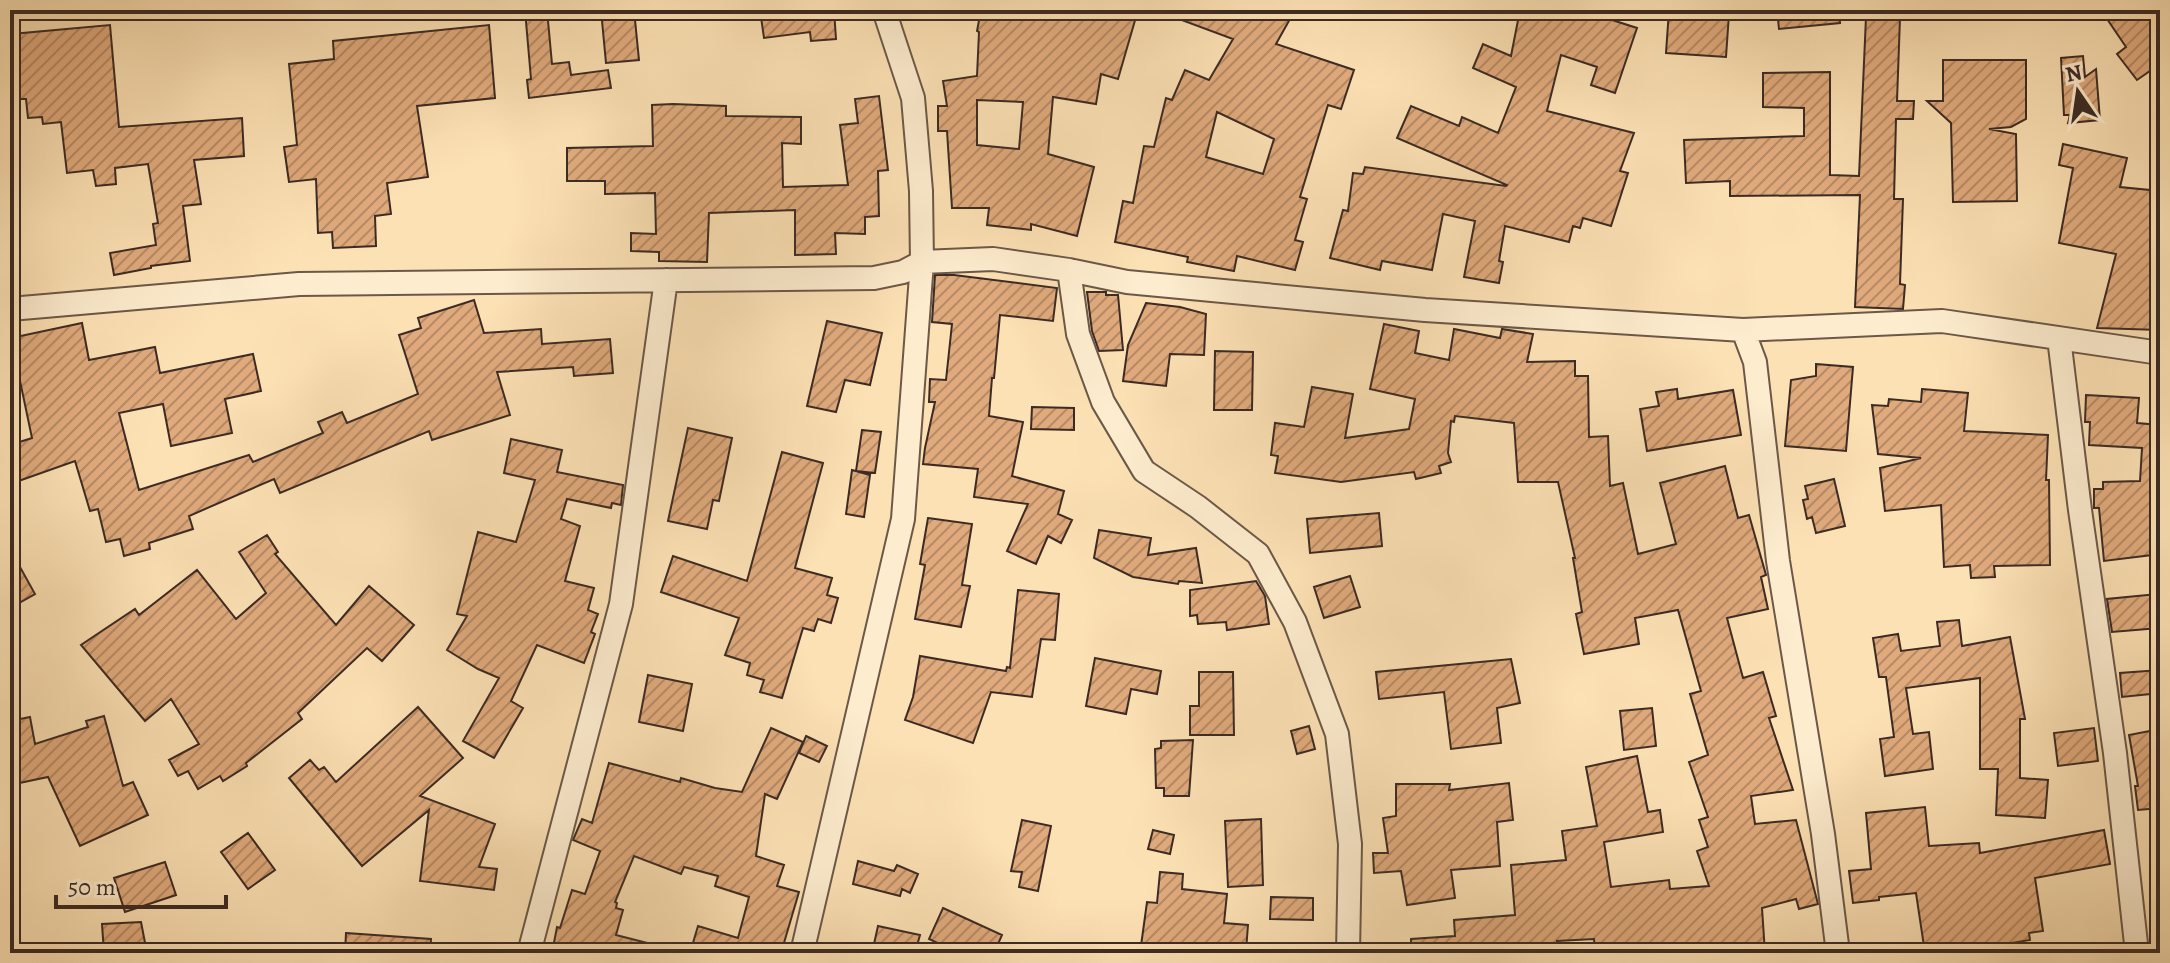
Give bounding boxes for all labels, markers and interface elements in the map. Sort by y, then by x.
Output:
north arrow [2038,52,2118,132]
text: N [2063,57,2085,90]
scale bar [56,859,226,909]
text: 50 m [68,871,116,903]

